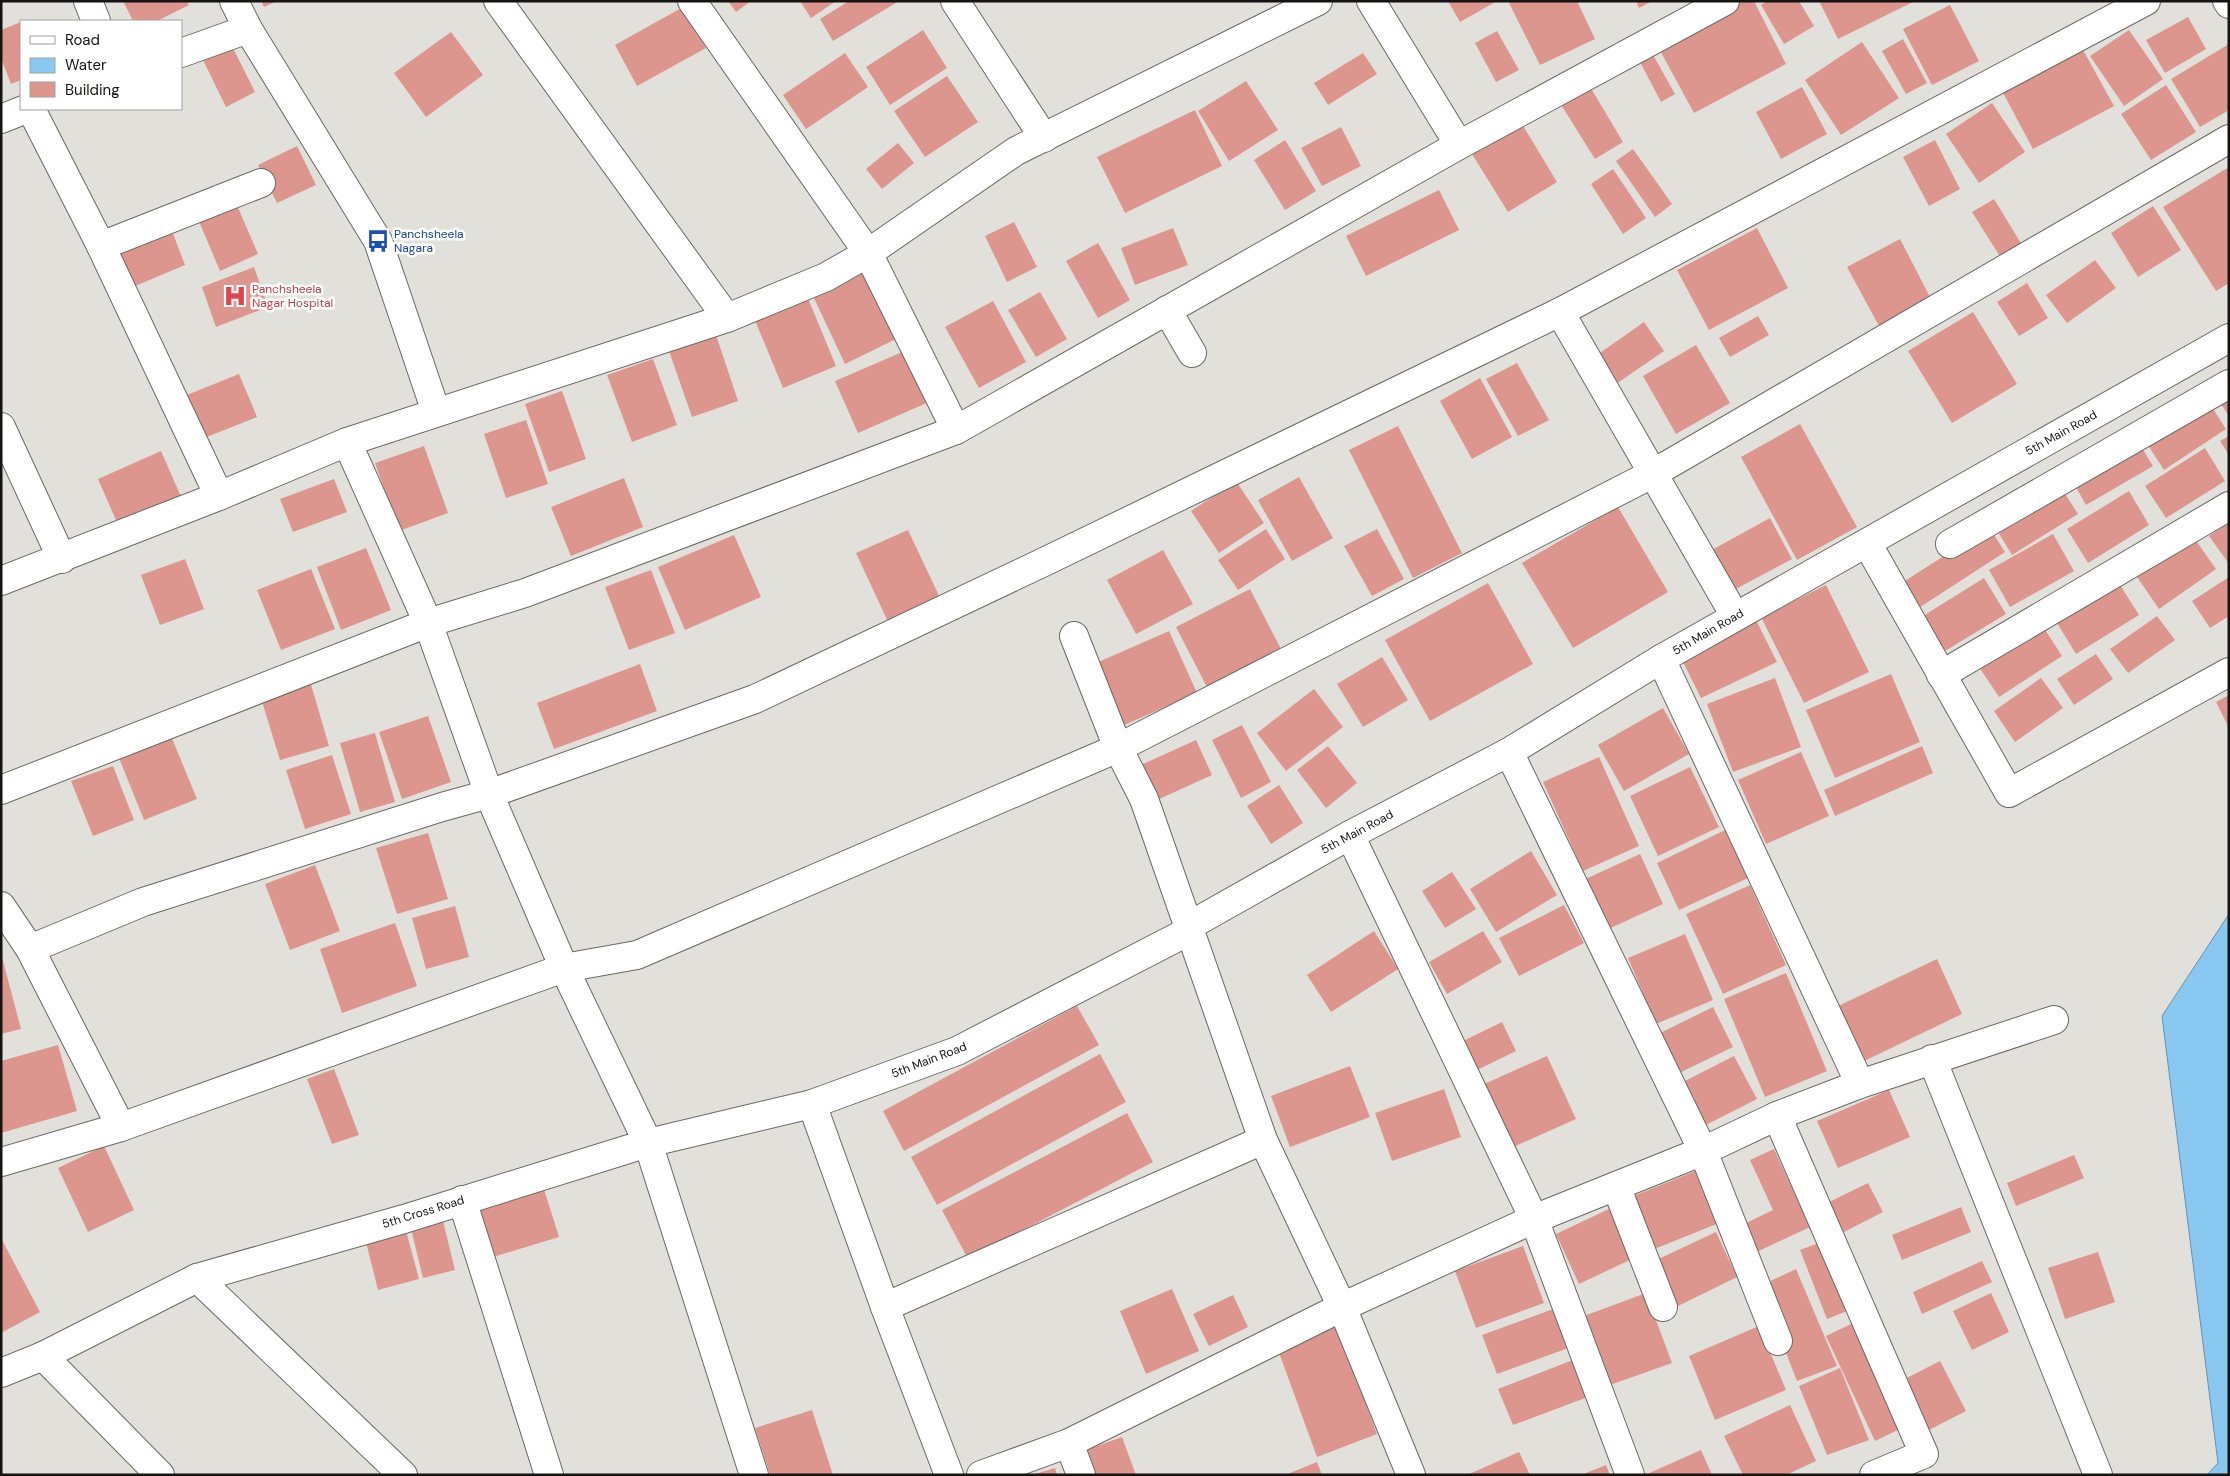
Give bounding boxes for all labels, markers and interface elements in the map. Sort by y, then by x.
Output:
legend [20,20,182,110]
text: Road [65,30,100,50]
text: Water [65,55,107,75]
text: Building [65,80,120,100]
place label: Panchsheela Nagara [394,226,464,256]
bus stop icon: Panchsheela Nagara [365,228,391,254]
place label: Panchsheela Nagar Hospital [252,281,333,311]
hospital icon: Panchsheela Nagar Hospital [222,283,248,309]
street label: 5th Main Road [2022,407,2100,459]
street label: 5th Main Road [1670,605,1746,659]
street label: 5th Main Road [1318,806,1396,858]
street label: 5th Main Road [889,1038,969,1082]
street label: 5th Cross Road [380,1192,466,1232]

